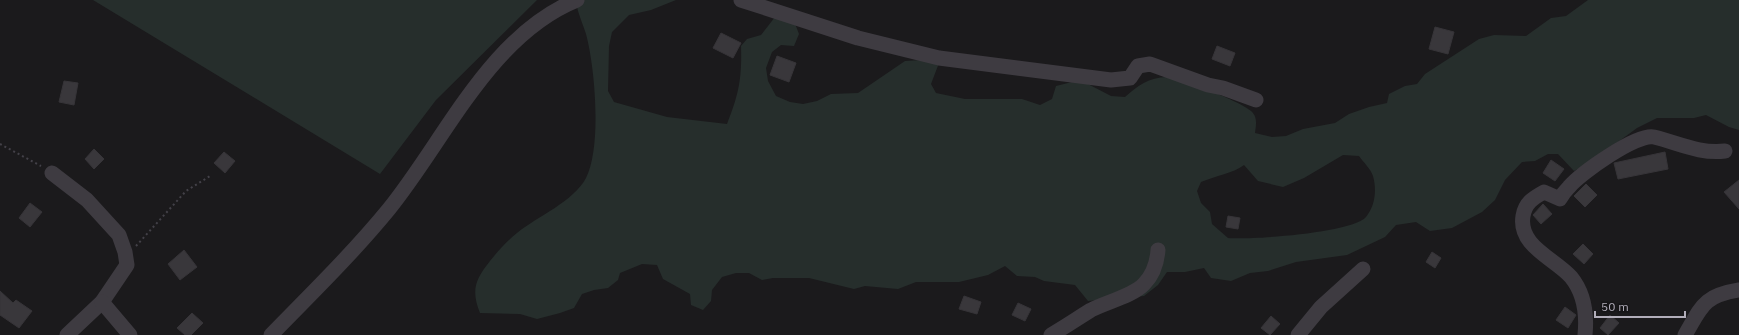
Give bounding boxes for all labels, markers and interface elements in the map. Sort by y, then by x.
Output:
scale bar [1595,293,1685,319]
text: 50 m [1601,299,1629,314]

